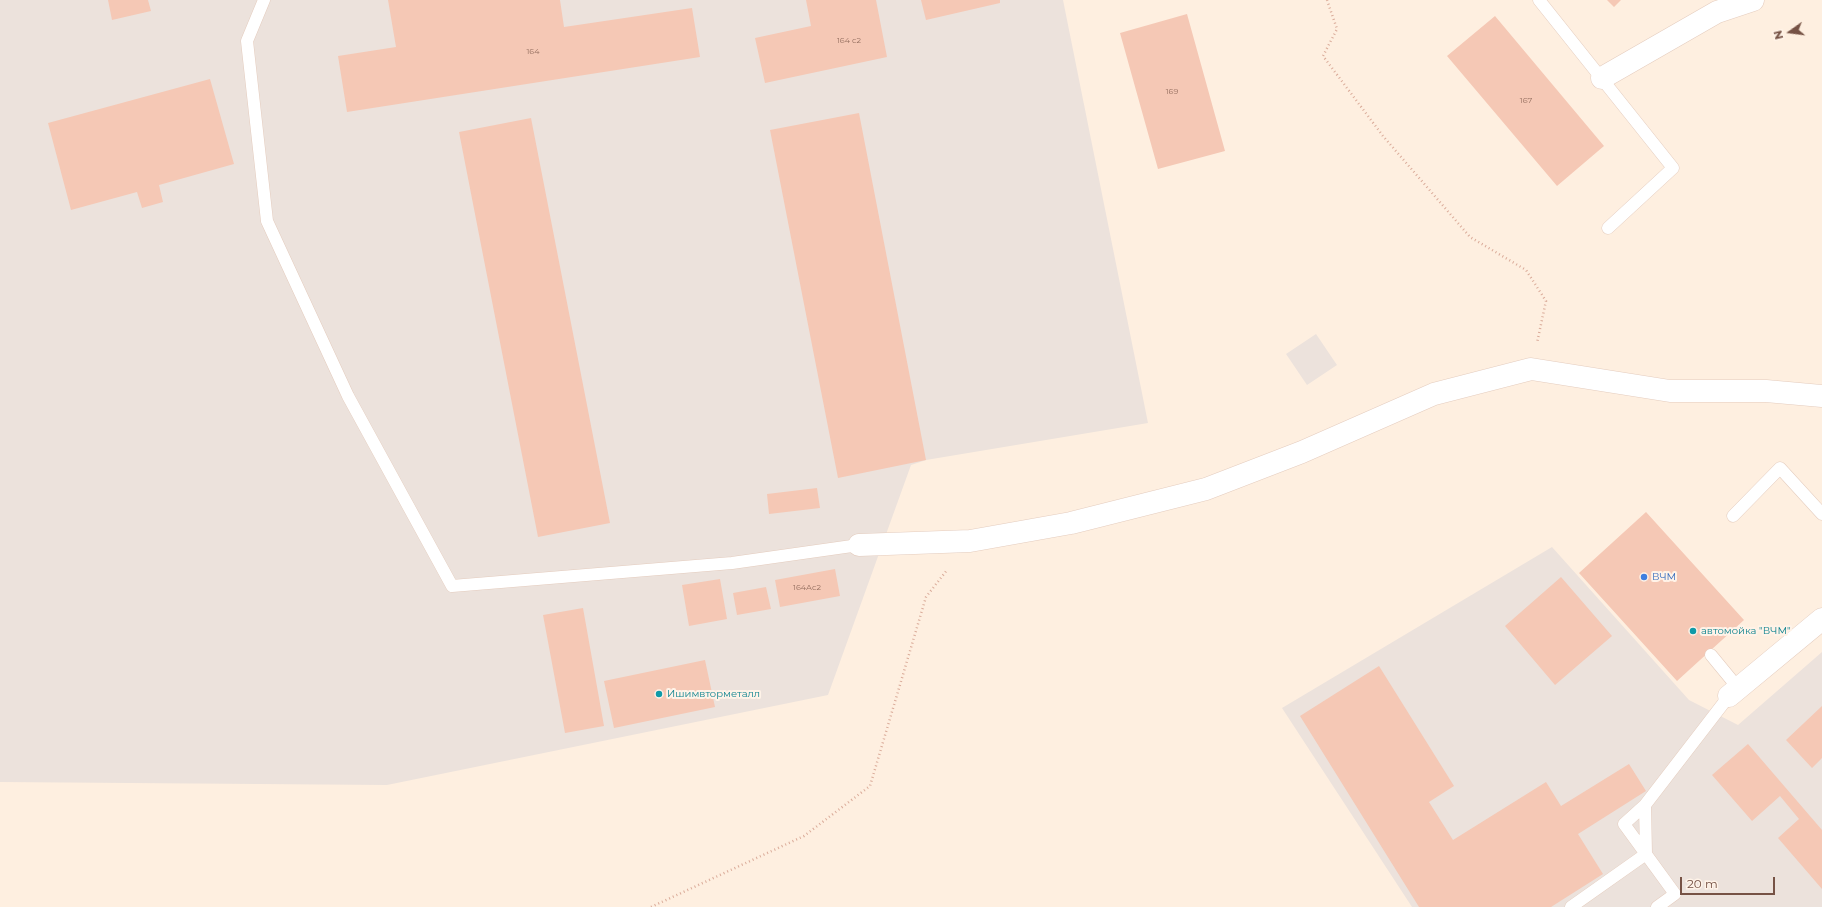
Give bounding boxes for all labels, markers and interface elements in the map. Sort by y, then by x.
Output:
north arrow [1770,12,1810,52]
text: N [1770,29,1786,41]
house number: 164 с2 [837,36,861,46]
house number: 164 [526,47,540,57]
house number: 169 [1166,87,1178,97]
house number: 167 [1520,96,1532,106]
place label: ВЧМ [1652,571,1676,583]
marker: ВЧМ [1639,572,1649,582]
house number: 164Ас2 [793,583,821,593]
place label: автомойка "ВЧМ" [1701,625,1791,637]
marker: автомойка "ВЧМ" [1688,626,1698,636]
place label: Ишимвторметалл [667,688,760,700]
marker: Ишимвторметалл [654,689,664,699]
scale bar [1682,869,1777,895]
text: 20 m [1687,876,1718,891]

